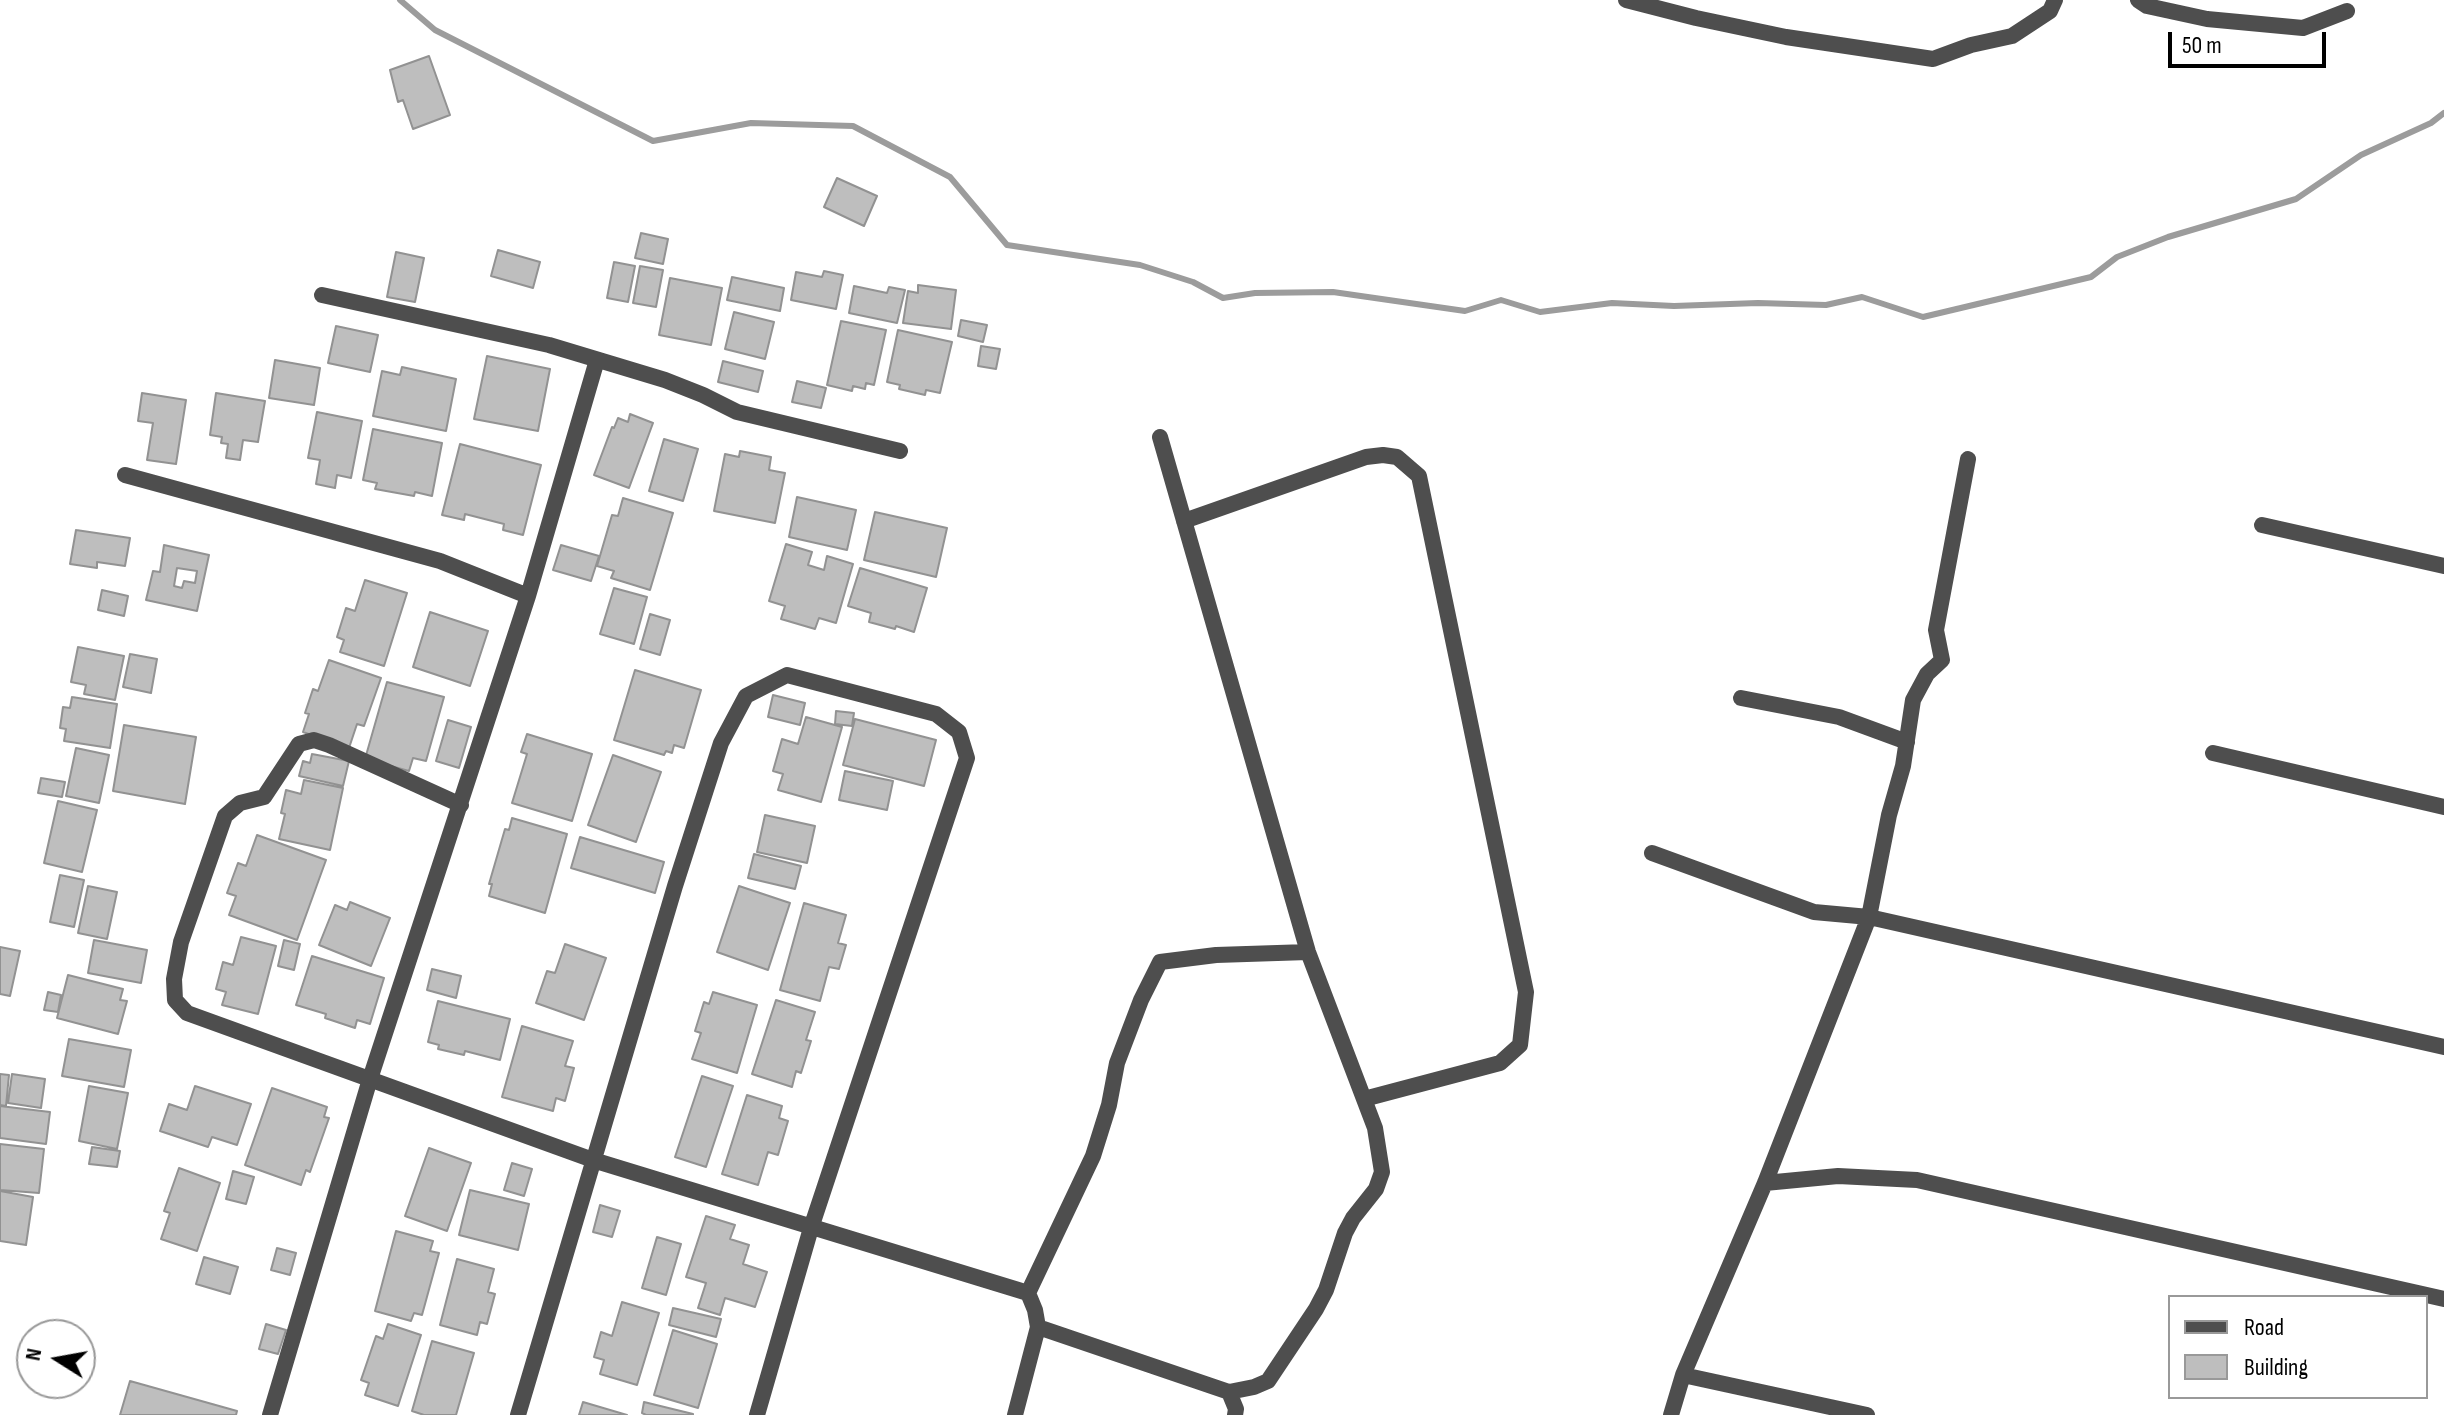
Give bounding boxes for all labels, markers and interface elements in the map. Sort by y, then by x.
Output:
scale bar [2172,16,2330,66]
text: 50 m [2182,31,2222,60]
legend [2168,1295,2428,1399]
text: Road [2244,1313,2284,1342]
north arrow [16,1319,96,1399]
text: N [20,1346,48,1363]
text: Building [2244,1353,2308,1382]

